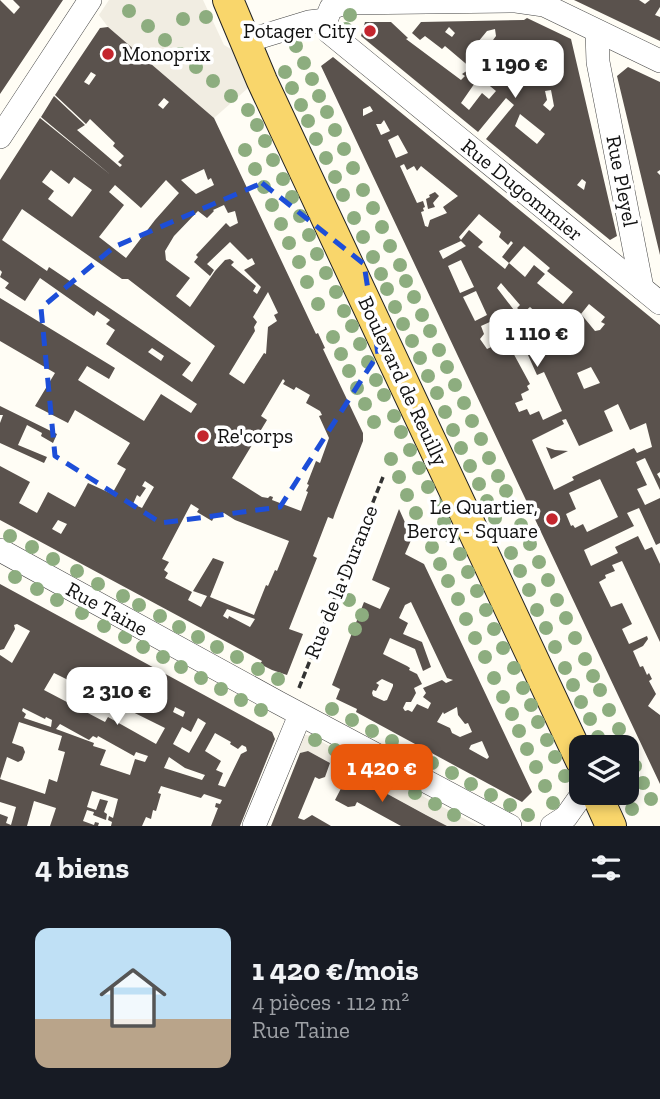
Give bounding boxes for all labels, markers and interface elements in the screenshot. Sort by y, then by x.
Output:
place label: Potager City [243,18,356,43]
marker: Potager City [362,23,378,39]
place label: Monoprix [122,41,211,66]
pin: 1 190 € [450,41,580,100]
marker: Monoprix [100,46,116,62]
text: 1 190 € [482,49,548,77]
street label: Rue Dugommier [457,133,588,246]
street label: Rue Pleyel [601,133,644,229]
street label: Boulevard de Reuilly [353,292,454,470]
pin: 1 110 € [472,310,602,369]
text: 1 110 € [505,318,569,346]
place label: Re'corps [217,423,293,448]
marker: Re'corps [195,428,211,444]
place label: Le Quartier, Bercy - Square [407,494,538,543]
street label: Rue de la Durance [298,501,383,662]
marker: Le Quartier, Bercy - Square [544,511,560,527]
street label: Rue Taine [62,576,152,641]
pin: 2 310 € [52,668,182,727]
text: 2 310 € [82,676,152,704]
map controls [569,735,639,805]
button: layers [569,735,639,805]
pin: 1 420 € [317,744,447,804]
text: 1 420 € [347,753,417,781]
icon: filters [587,849,625,887]
text: 4 biens [35,850,129,886]
text: 1 420 €/mois [252,952,419,988]
icon: home [91,956,175,1040]
text: 4 pièces · 112 m² [252,988,409,1016]
text: Rue Taine [252,1016,350,1044]

